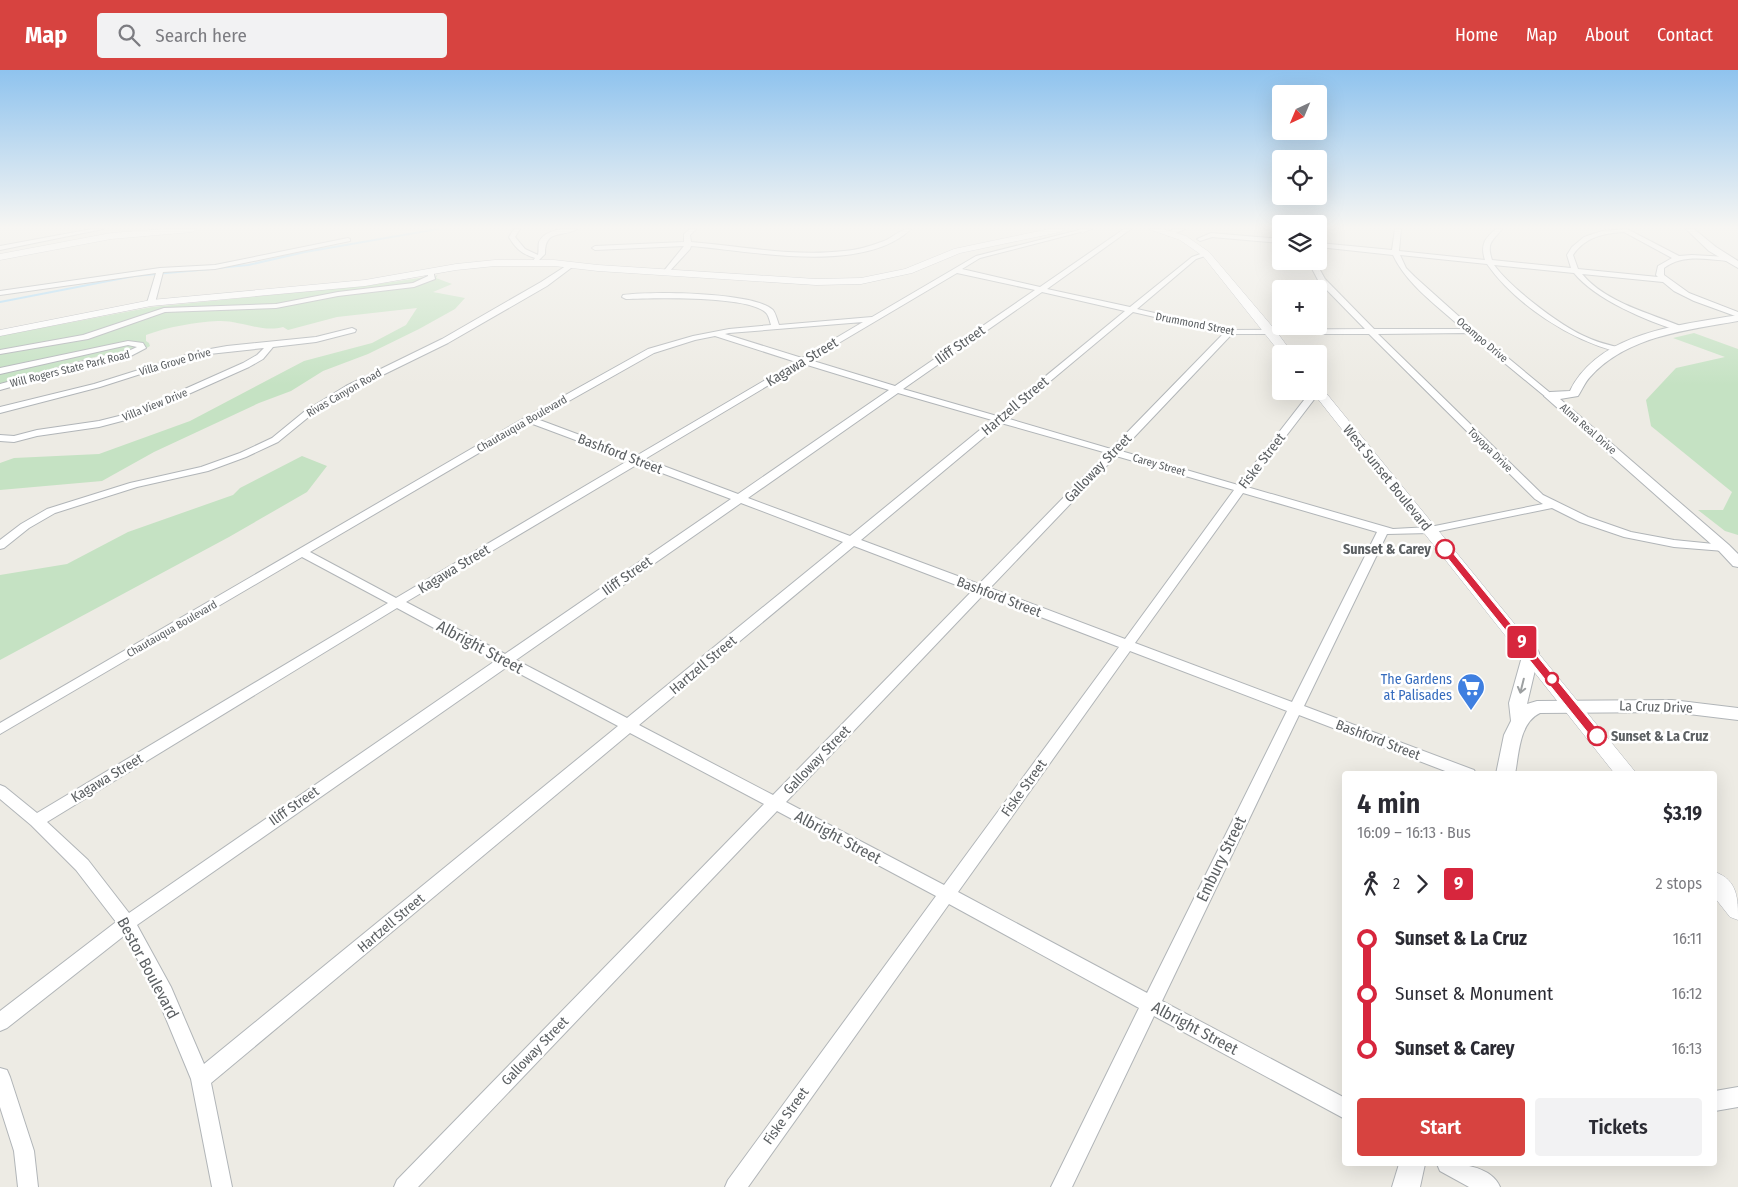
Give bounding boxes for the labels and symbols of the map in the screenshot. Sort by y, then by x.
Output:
north arrow [1272,85,1328,140]
street label: Drummond Street [1154,310,1236,338]
street label: Ocampo Drive [1454,315,1510,365]
street label: Iliff Street [932,321,989,368]
street label: Kagawa Street [763,334,841,390]
street label: Villa Grove Drive [138,346,212,378]
street label: Will Rogers State Park Road [9,348,131,390]
street label: Rivas Canyon Road [304,366,384,420]
street label: Hartzell Street [978,373,1052,439]
street label: Villa View Drive [121,386,189,424]
street label: Chautauqua Boulevard [475,393,569,455]
street label: Alma Real Drive [1557,401,1619,457]
street label: West Sunset Boulevard [1339,422,1435,534]
street label: Toyopa Drive [1465,425,1515,475]
street label: Fiske Street [1235,429,1289,492]
street label: Bashford Street [575,430,665,478]
street label: Galloway Street [1061,430,1135,506]
street label: Carey Street [1131,451,1187,479]
marker: Sunset & Carey [1435,539,1455,559]
street label: Kagawa Street [415,541,493,597]
place label: Sunset & Carey [1343,541,1431,558]
street label: Iliff Street [599,552,656,599]
street label: Bashford Street [954,573,1044,621]
street label: Chautauqua Boulevard [125,598,219,660]
street label: Albright Street [434,616,527,678]
line badge: 9 [1506,626,1538,658]
street label: Hartzell Street [666,632,740,698]
place label: The Gardens at Palisades [1381,671,1452,704]
supermarket icon: The Gardens at Palisades [1456,672,1486,711]
unlabelled marker [1545,672,1559,686]
one-way arrow [1517,678,1526,694]
street label: La Cruz Drive [1619,697,1693,717]
street label: Bashford Street [1333,716,1423,764]
street label: Galloway Street [780,722,854,798]
marker: Sunset & La Cruz [1587,726,1607,746]
place label: Sunset & La Cruz [1611,728,1708,745]
street label: Kagawa Street [68,750,146,806]
street label: Fiske Street [998,756,1051,820]
street label: Iliff Street [266,782,323,829]
street label: Albright Street [792,806,885,868]
street label: Embury Street [1192,813,1250,905]
street label: Hartzell Street [354,890,428,956]
street label: Bestor Boulevard [113,914,183,1022]
street label: Albright Street [1149,997,1242,1059]
street label: Galloway Street [498,1013,572,1089]
street label: Fiske Street [760,1084,813,1148]

